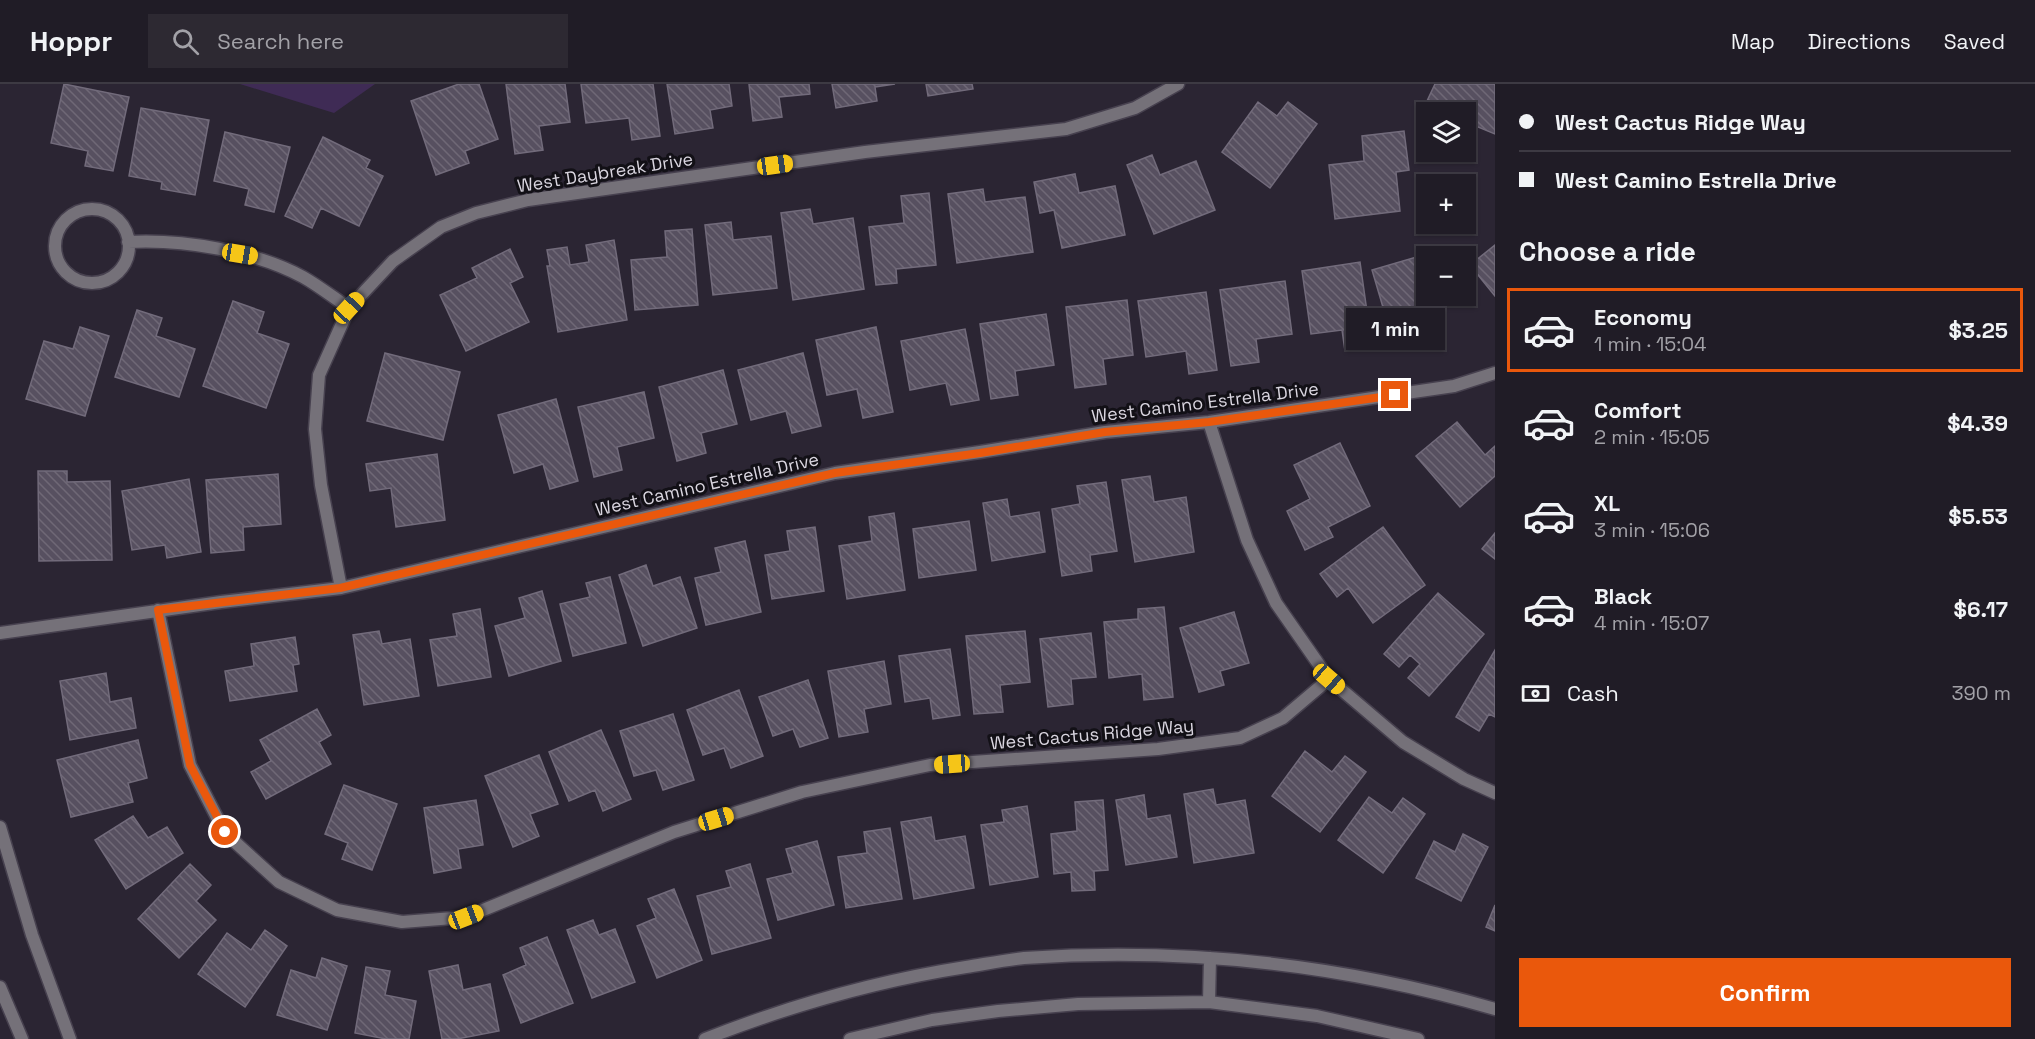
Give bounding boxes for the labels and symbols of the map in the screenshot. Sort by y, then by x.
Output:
street label: West Daybreak Drive [515,147,695,197]
car [756,154,794,176]
car [221,242,259,266]
car [330,289,368,327]
callout: 1 min [1346,308,1444,350]
street label: West Camino Estrella Drive [1090,377,1320,427]
route end [1381,381,1408,408]
street label: West Camino Estrella Drive [593,447,821,521]
car [1310,660,1348,698]
street label: West Cactus Ridge Way [989,714,1195,754]
car [933,754,971,774]
car [696,805,736,833]
route start [211,818,238,845]
car [446,902,486,932]

